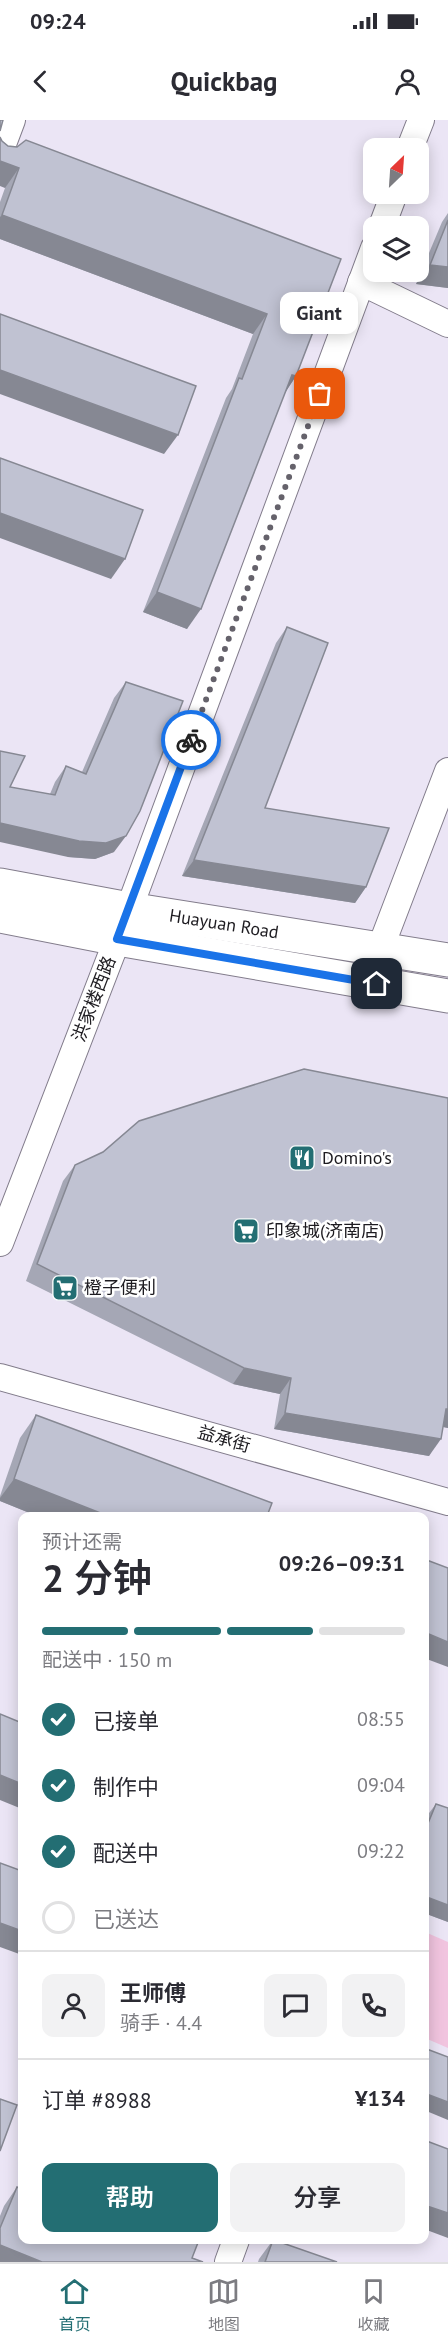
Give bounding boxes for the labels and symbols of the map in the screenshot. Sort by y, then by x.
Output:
north arrow [363,138,429,204]
callout: Giant [281,292,359,334]
pin [294,368,345,419]
courier [161,710,221,770]
street label: Huayuan Road [168,904,280,944]
street label: 洪家楼西路 [67,953,120,1045]
pin [351,958,402,1009]
restaurant icon: Domino's [287,1143,317,1173]
place label: Domino's [322,1146,392,1169]
supermarket icon: 印象城(济南店) [231,1216,261,1246]
place label: 印象城(济南店) [266,1219,384,1242]
supermarket icon: 橙子便利 [50,1273,80,1303]
place label: 橙子便利 [84,1276,156,1299]
street label: 益承街 [195,1420,253,1457]

